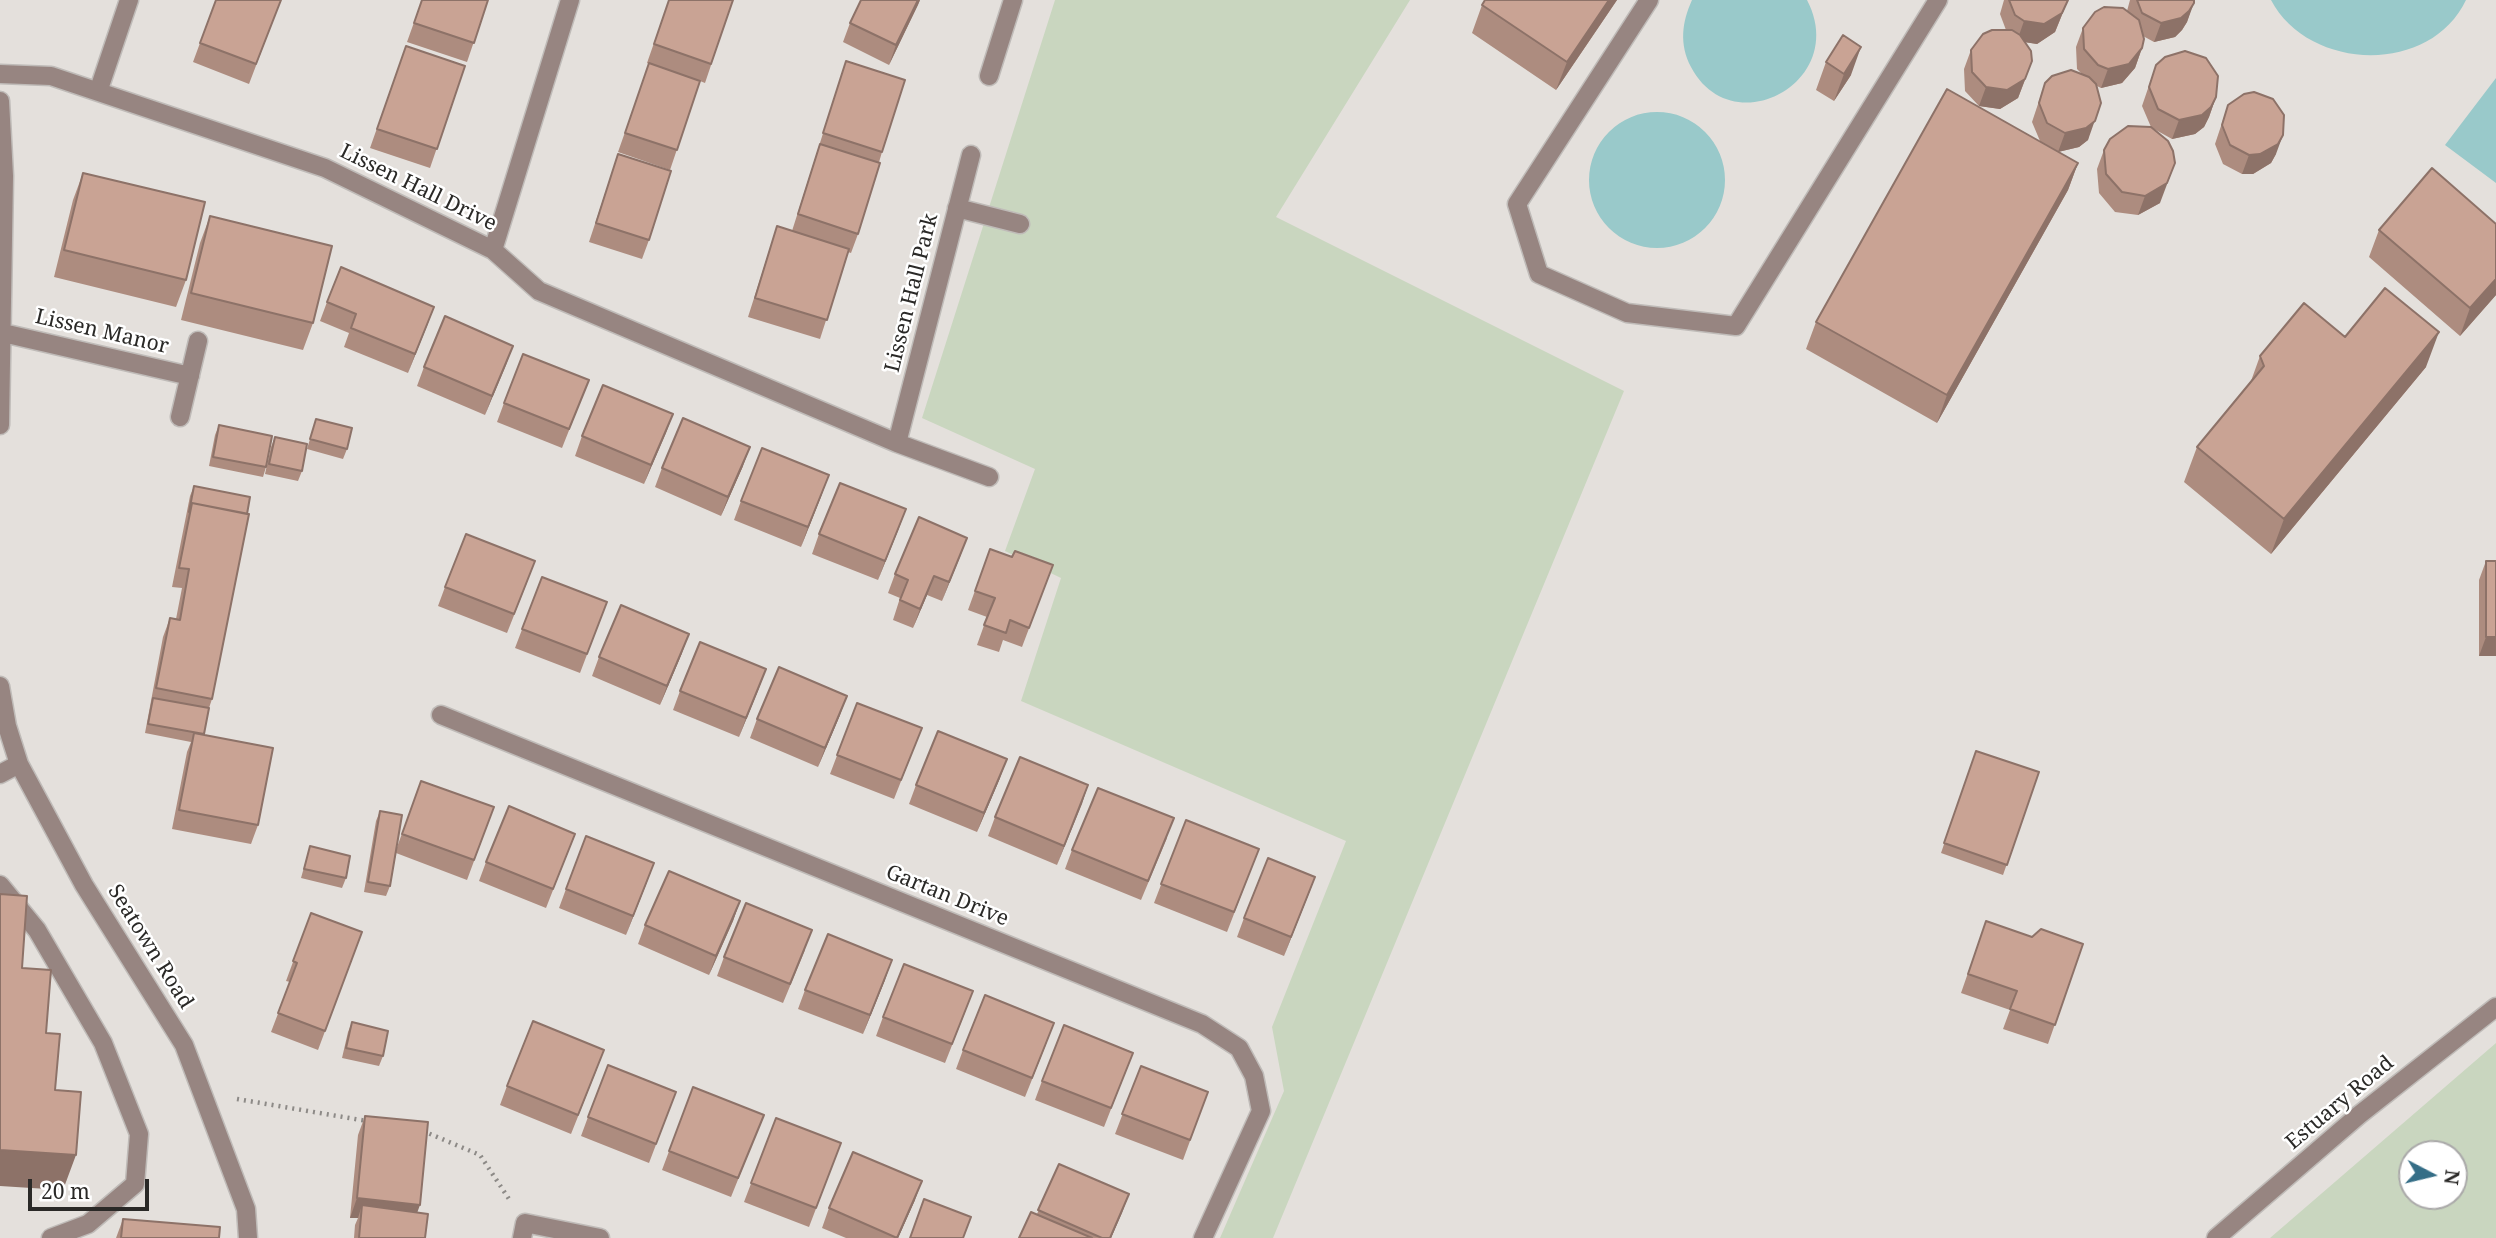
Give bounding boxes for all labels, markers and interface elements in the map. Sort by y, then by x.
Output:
street label: Lissen Hall Drive [336,139,500,237]
street label: Lissen Hall Park [880,211,944,375]
street label: Lissen Manor [33,304,171,360]
street label: Gartan Drive [882,860,1012,932]
street label: Seatown Road [102,880,198,1014]
street label: Estuary Road [2281,1051,2399,1155]
north arrow [2398,1140,2468,1210]
scale bar [32,1164,152,1208]
text: N [2438,1168,2466,1186]
text: 20 m [41,1177,90,1205]

